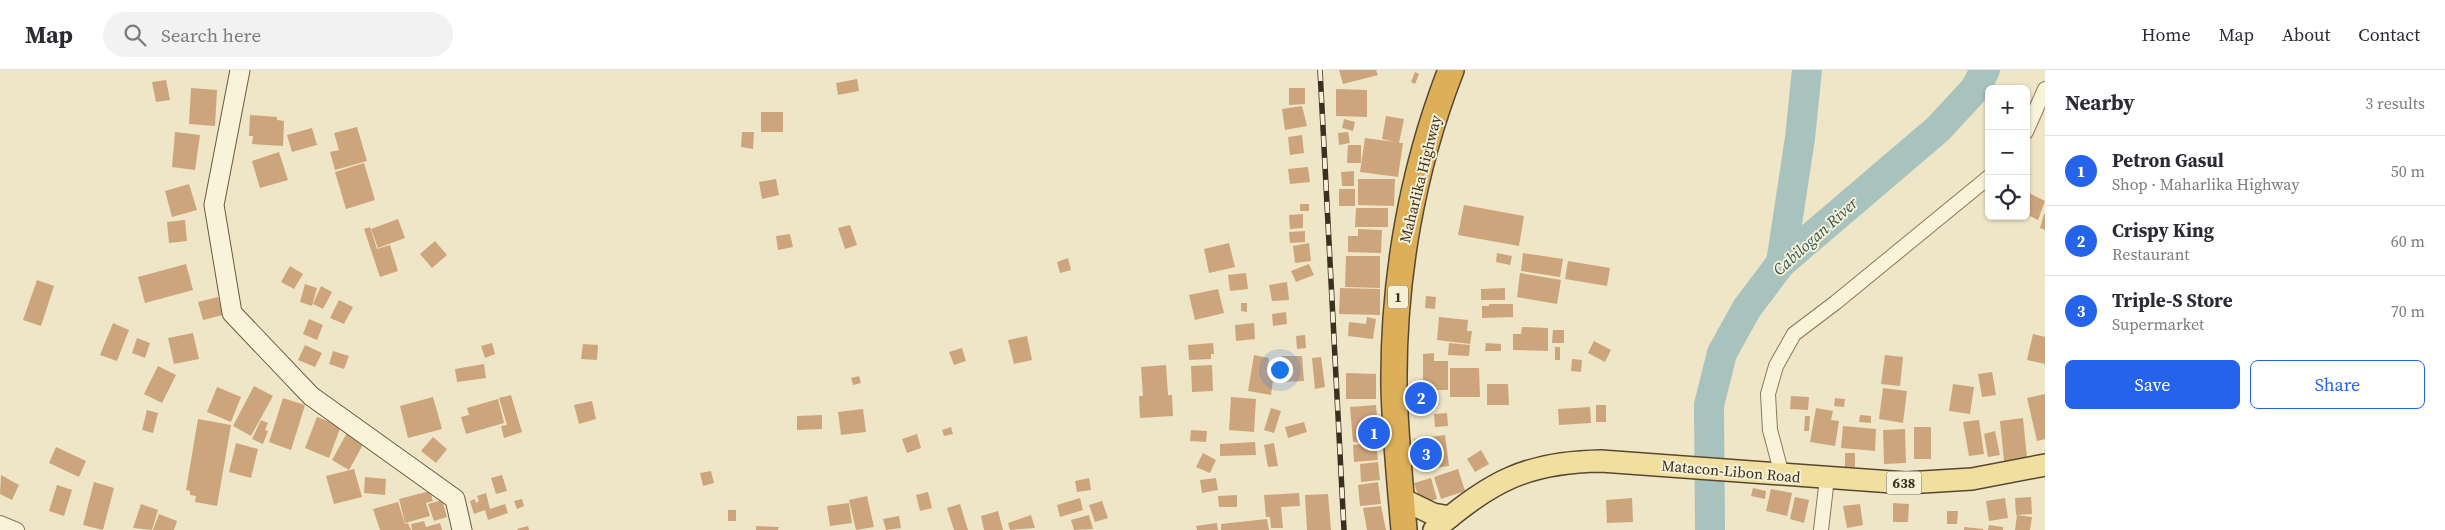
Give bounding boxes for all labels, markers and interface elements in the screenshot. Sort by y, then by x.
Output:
search box [103,12,453,57]
text: Map [25,18,73,51]
icon: search [121,21,149,49]
text: Search here [161,22,261,48]
text: Home [2142,22,2191,47]
text: Map [2219,22,2254,47]
text: About [2282,22,2330,47]
text: Contact [2358,22,2420,47]
map controls [1985,85,2030,220]
button: + [1985,85,2030,130]
text: Nearby [2065,88,2135,117]
text: 3 results [2365,92,2425,114]
street label: Maharlika Highway [1394,113,1446,245]
button: − [1985,130,2030,175]
text: Petron Gasul [2112,147,2224,173]
text: 1 [2077,160,2085,182]
text: 50 m [2391,160,2425,182]
text: Shop · Maharlika Highway [2112,173,2299,195]
button: locate [1985,175,2030,220]
water label: Cabilogan River [1768,192,1863,280]
text: Crispy King [2112,217,2214,243]
text: 2 [2077,230,2085,252]
text: 60 m [2391,230,2425,252]
text: Restaurant [2112,243,2190,265]
road number: 1 [1388,286,1408,308]
text: Triple-S Store [2112,287,2233,313]
text: 3 [2077,300,2085,322]
text: 70 m [2391,300,2425,322]
text: Supermarket [2112,313,2204,335]
your location [1267,357,1293,383]
button: Save [2065,360,2240,409]
button: Share [2250,360,2425,409]
pin: 2 [1405,379,1437,417]
pin: 1 [1358,414,1390,452]
pin: 3 [1410,435,1442,473]
street label: Matacon-Libon Road [1661,454,1802,488]
road number: 638 [1886,472,1922,494]

